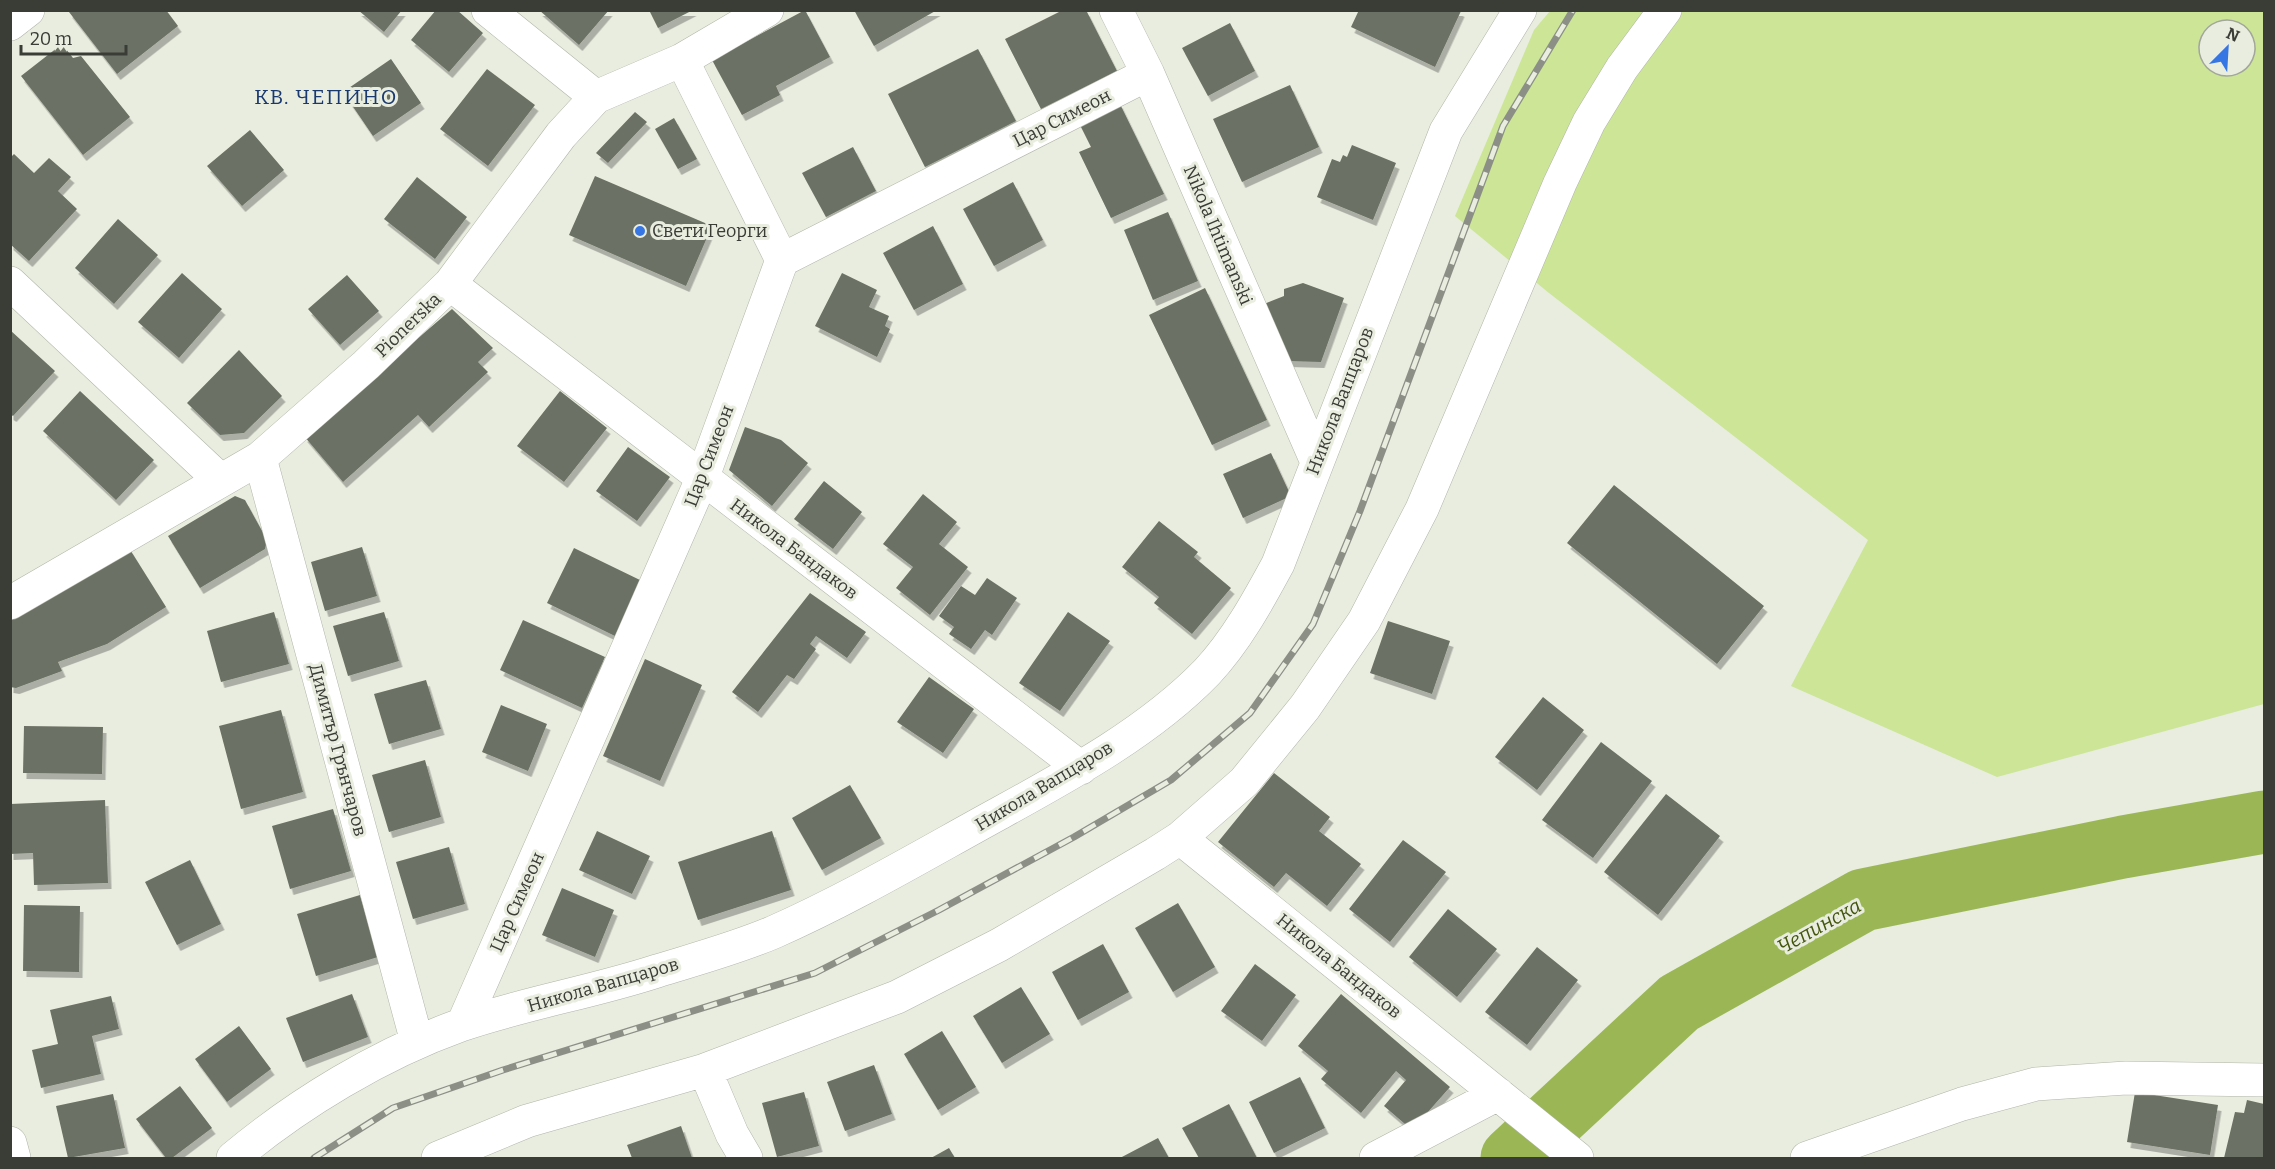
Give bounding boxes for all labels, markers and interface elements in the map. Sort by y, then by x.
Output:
scale bar [21,18,126,56]
north arrow [2197,18,2257,78]
text: N [2223,24,2242,46]
text: 20 m [30,28,72,50]
district label: КВ. ЧЕПИНО [254,84,398,110]
street label: Цар Симеон [1009,84,1115,152]
street label: Nikola Ihtimanski [1179,162,1257,308]
place label: Свети Георги [652,220,767,242]
marker: Свети Георги [633,224,647,238]
street label: Pionerska [370,288,446,362]
street label: Никола Вапцаров [1302,324,1378,478]
street label: Цар Симеон [680,402,738,510]
street label: Никола Бандаков [726,494,862,604]
street label: Димитър Грънчаров [304,661,372,839]
street label: Никола Вапцаров [971,736,1117,836]
street label: Цар Симеон [485,849,549,955]
water label: Чепинска [1773,893,1865,959]
street label: Никола Бандаков [1272,909,1406,1023]
street label: Никола Вапцаров [525,953,681,1017]

